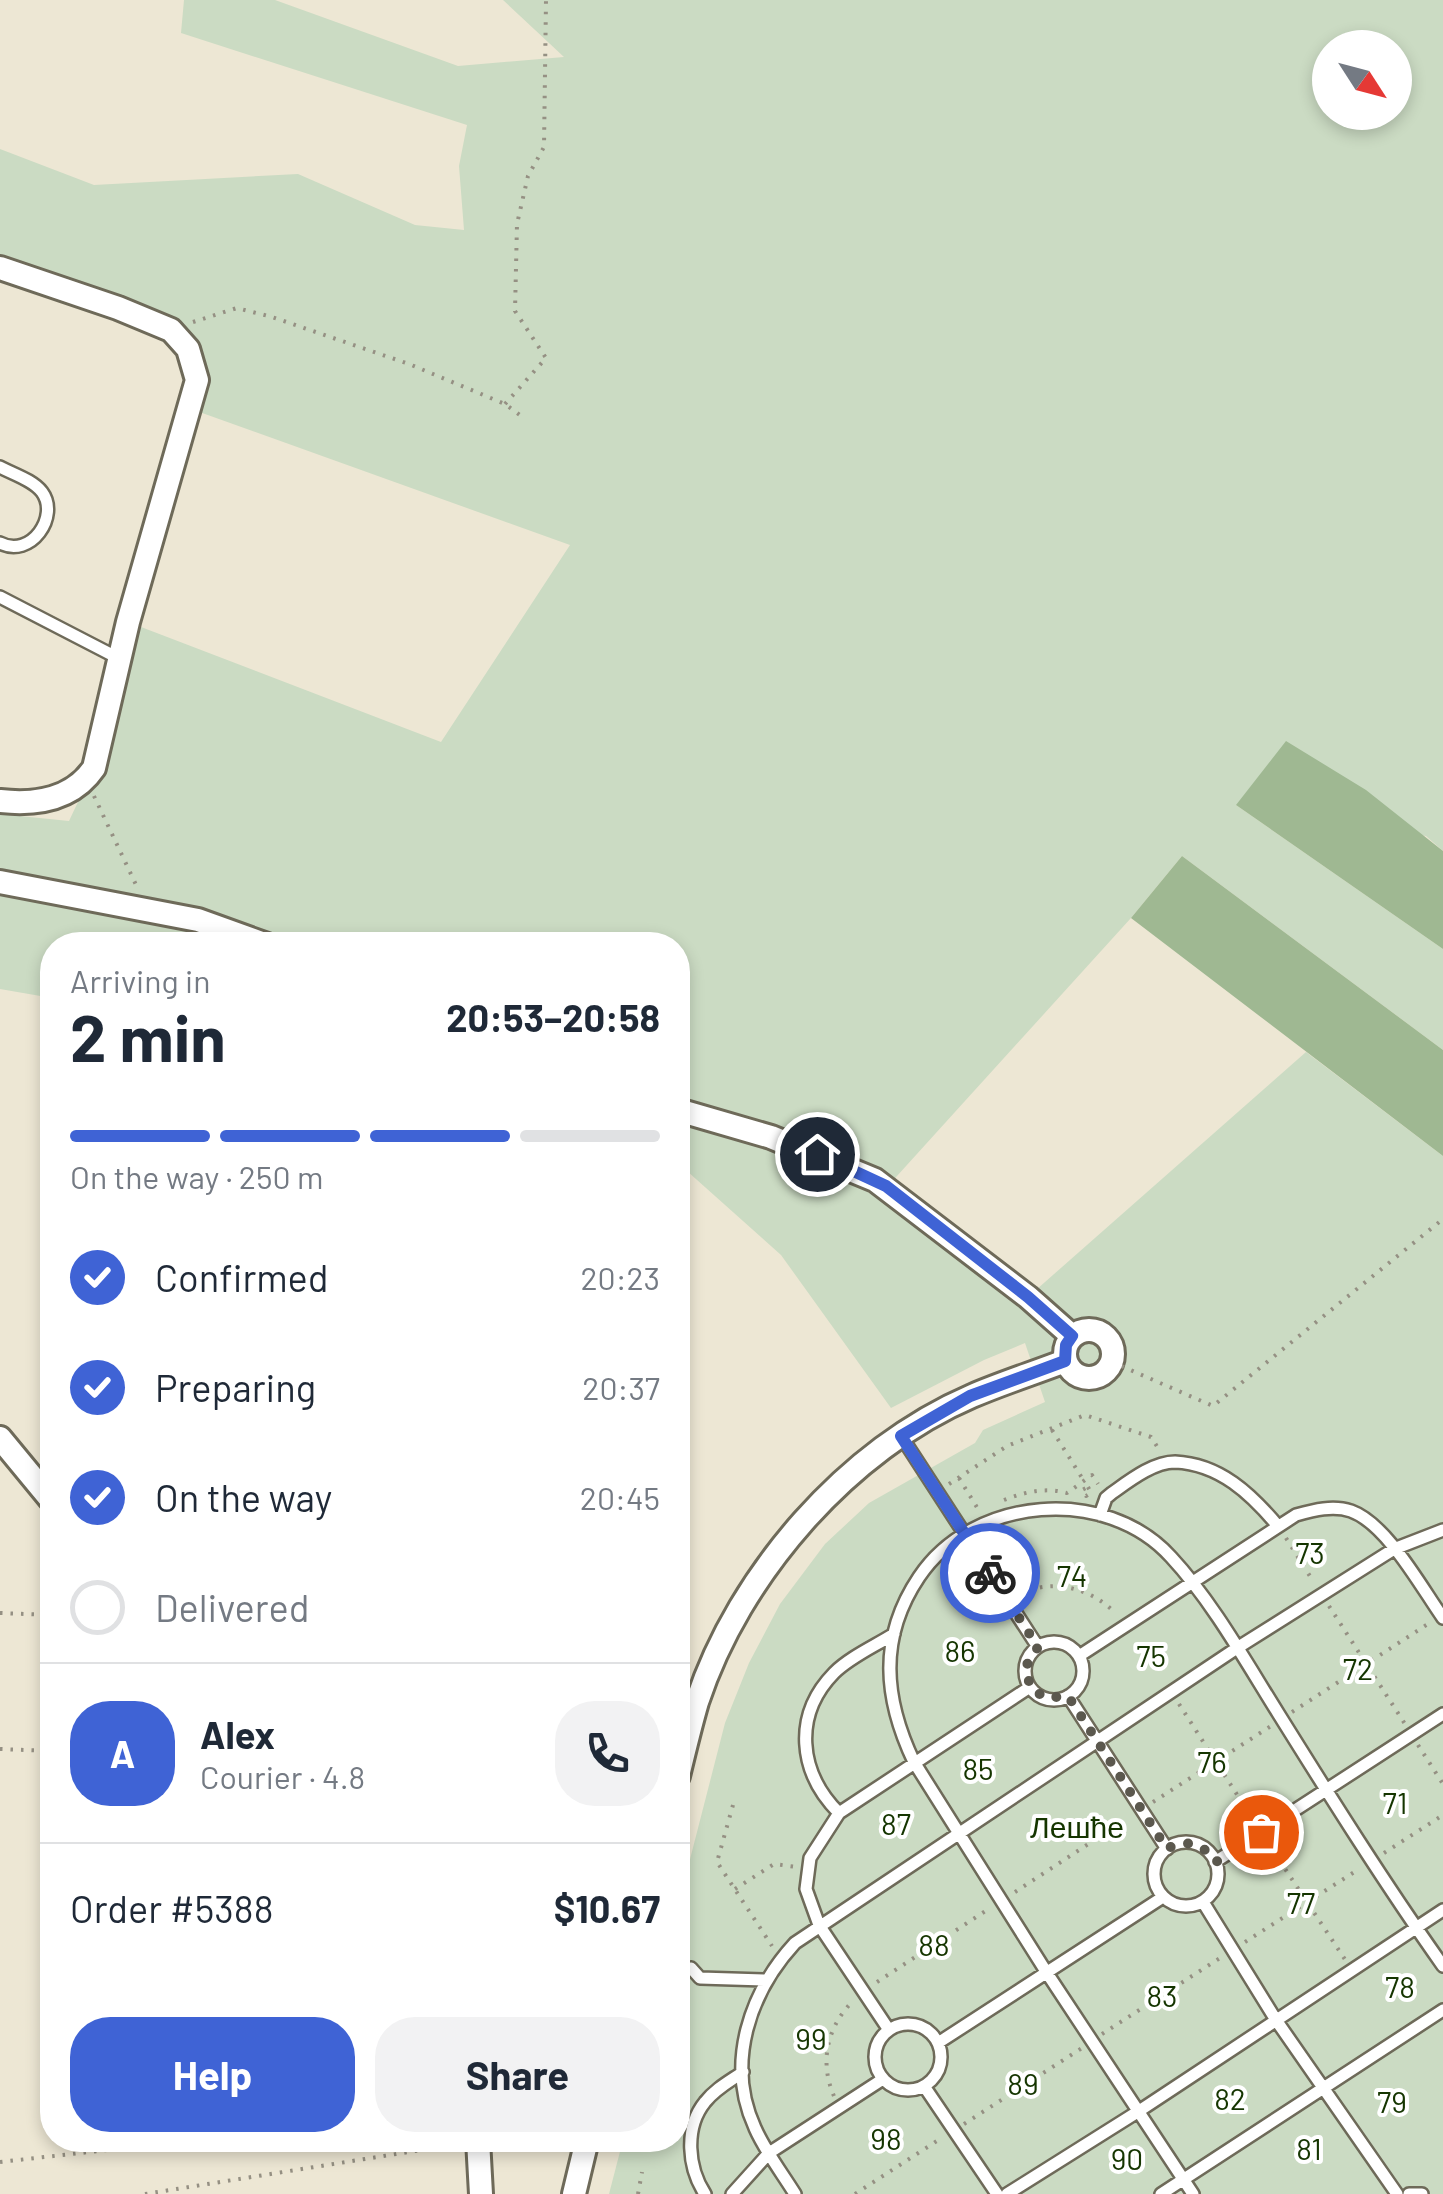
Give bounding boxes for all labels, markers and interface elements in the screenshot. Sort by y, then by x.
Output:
north arrow [1312,30,1412,130]
map controls [1312,30,1412,130]
text: Arriving in [70,961,210,999]
text: 20:53–20:58 [446,994,660,1040]
text: 2 min [70,997,226,1075]
pin [775,1112,860,1197]
icon: home [790,1127,845,1182]
text: On the way · 250 m [70,1157,323,1195]
icon: check [70,1250,125,1305]
text: Confirmed [155,1254,328,1300]
text: 20:23 [580,1258,660,1296]
icon: check [70,1360,125,1415]
text: Preparing [155,1364,316,1410]
text: 20:37 [582,1368,660,1406]
icon: check [70,1470,125,1525]
text: On the way [155,1474,332,1520]
text: 20:45 [580,1478,660,1516]
courier [940,1523,1040,1623]
park label: 73 [1295,1534,1325,1570]
icon: bike [963,1546,1018,1601]
park label: 74 [1057,1557,1087,1593]
text: Delivered [155,1584,309,1630]
park label: 86 [944,1632,976,1668]
park label: 75 [1136,1637,1166,1673]
park label: 72 [1343,1650,1373,1686]
button: phone [555,1701,660,1806]
text: Alex [200,1711,275,1757]
text: A [110,1730,135,1776]
park label: 76 [1197,1743,1227,1779]
park label: 85 [962,1750,994,1786]
text: Courier · 4.8 [200,1757,365,1795]
park label: 71 [1383,1784,1407,1820]
pin [1219,1790,1304,1875]
park label: 87 [881,1805,911,1841]
icon: bag [1234,1805,1289,1860]
park label: Лешће [1030,1808,1124,1844]
park label: 77 [1287,1884,1315,1920]
text: Order #5388 [70,1885,273,1931]
text: $10.67 [554,1885,660,1931]
park label: 88 [918,1926,950,1962]
park label: 78 [1385,1968,1415,2004]
park label: 83 [1146,1977,1178,2013]
button: Help [70,2017,355,2132]
button: Share [375,2017,660,2132]
park label: 99 [795,2020,827,2056]
park label: 89 [1007,2065,1039,2101]
park label: 82 [1214,2080,1246,2116]
park label: 79 [1377,2083,1407,2119]
park label: 98 [870,2120,902,2156]
park label: 81 [1296,2130,1322,2166]
park label: 90 [1111,2140,1143,2176]

